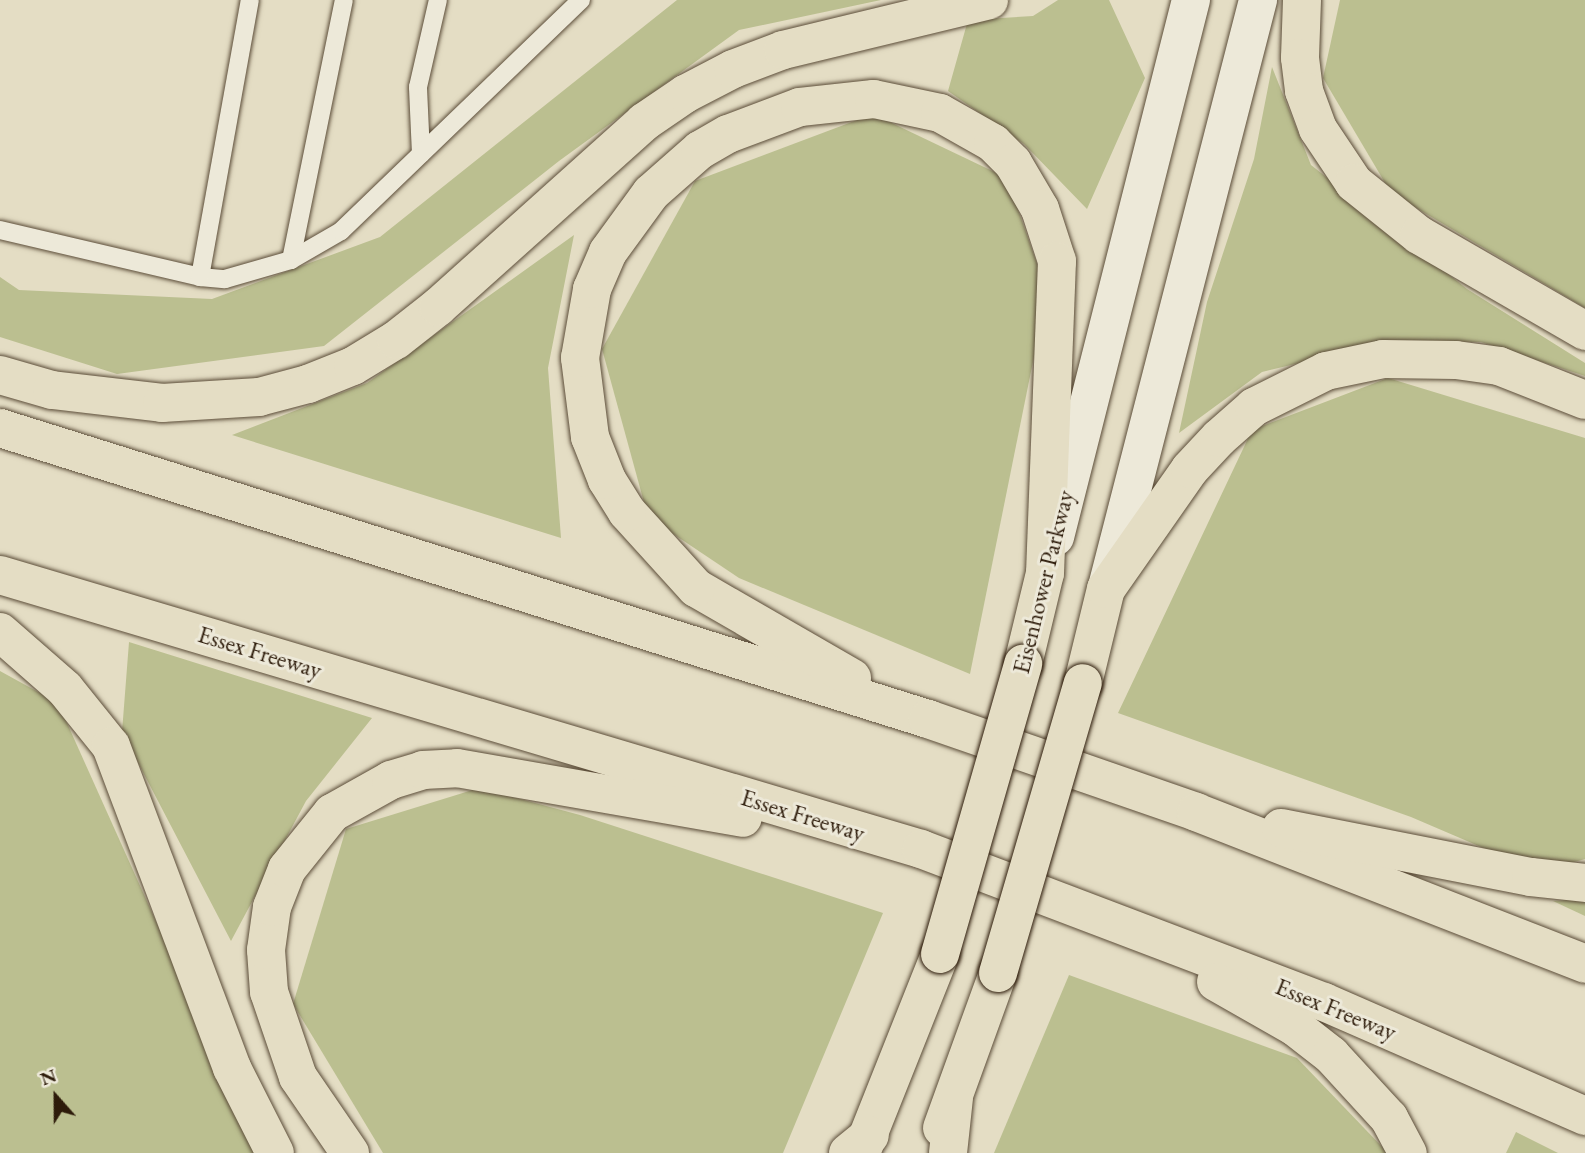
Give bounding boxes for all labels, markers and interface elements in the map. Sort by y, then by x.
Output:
street label: Eisenhower Parkway [1006,487,1080,677]
street label: Essex Freeway [195,620,325,684]
street label: Essex Freeway [738,783,868,847]
street label: Essex Freeway [1271,972,1401,1046]
north arrow [21,1062,91,1132]
text: N [37,1063,60,1091]

